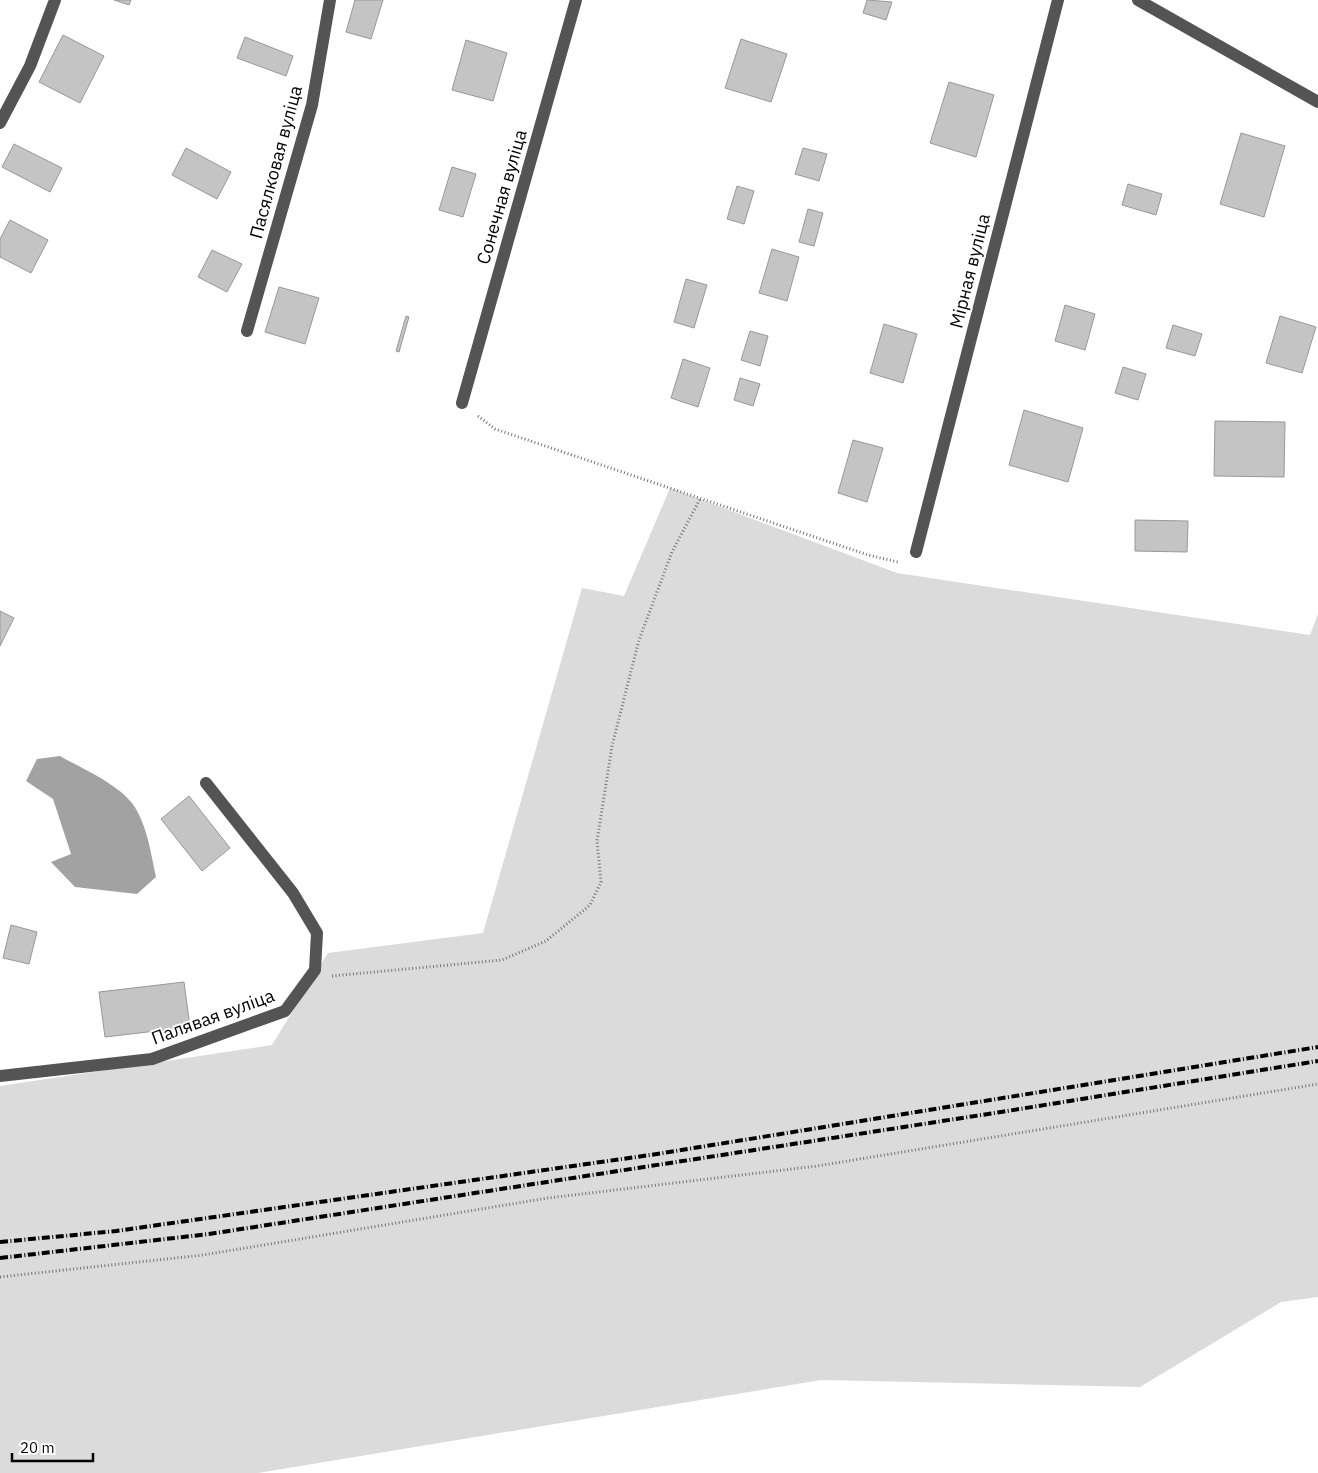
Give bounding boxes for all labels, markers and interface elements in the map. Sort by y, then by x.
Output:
street label: Пасялковая вуліца [244,82,307,241]
street label: Сонечная вуліца [471,126,532,267]
street label: Мірная вуліца [944,211,995,331]
street label: Палявая вуліца [148,983,278,1049]
scale bar [12,1430,94,1462]
text: 20 m [20,1438,55,1457]

